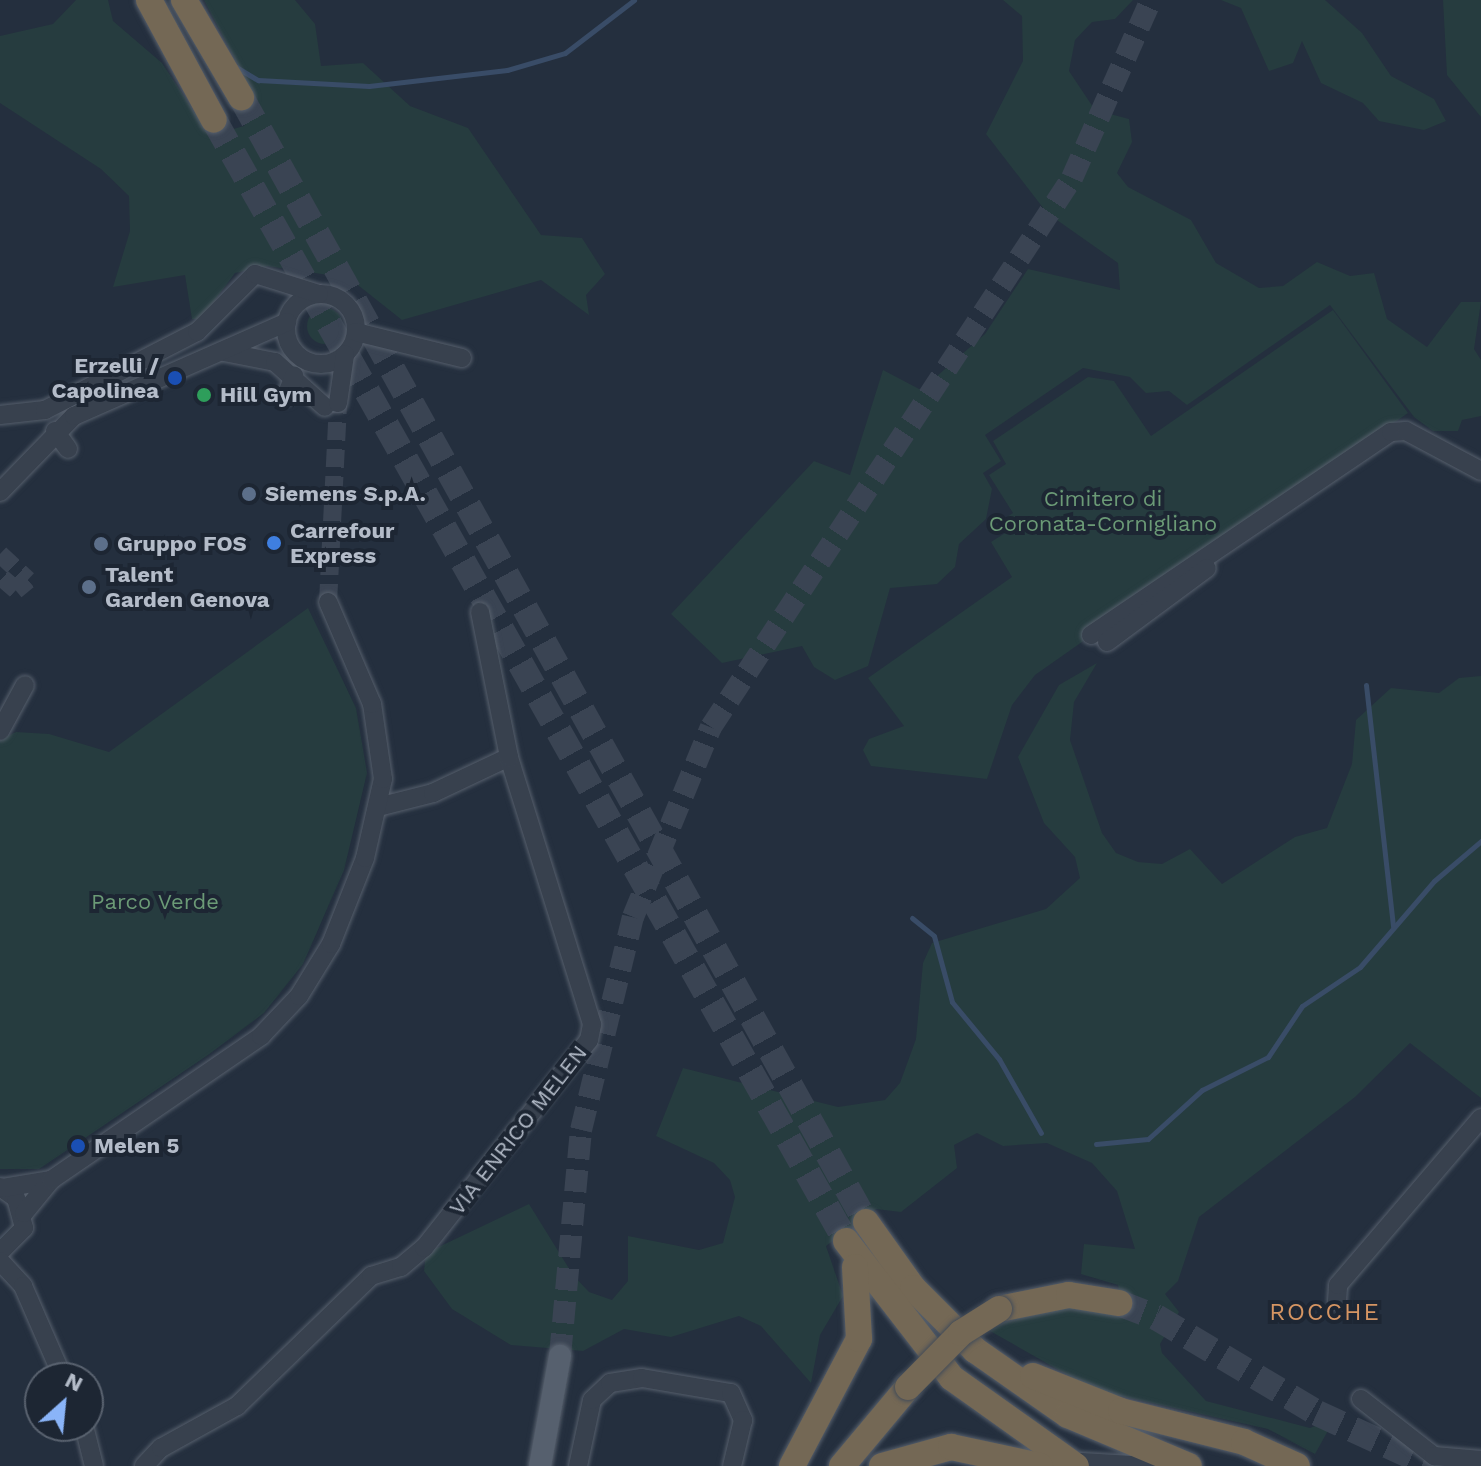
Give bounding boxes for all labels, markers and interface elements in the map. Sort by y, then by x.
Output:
place label: Erzelli / Capolinea [52,352,159,404]
marker: Erzelli / Capolinea [166,369,184,387]
place label: Hill Gym [220,382,312,408]
marker: Hill Gym [195,386,213,404]
place label: Siemens S.p.A. [265,481,426,507]
marker: Siemens S.p.A. [240,485,258,503]
park label: Cimitero di Coronata-Cornigliano [989,485,1217,536]
place label: Carrefour Express [290,517,394,568]
place label: Gruppo FOS [117,531,247,557]
marker: Carrefour Express [265,534,283,552]
marker: Gruppo FOS [92,535,110,553]
place label: Talent Garden Genova [105,561,270,612]
marker: Talent Garden Genova [80,578,98,596]
park label: Parco Verde [91,889,219,915]
street label: VIA ENRICO MELEN [443,1039,593,1221]
place label: Melen 5 [94,1133,179,1159]
marker: Melen 5 [69,1137,87,1155]
district label: ROCCHE [1269,1299,1381,1327]
north arrow [24,1362,104,1442]
text: N [61,1367,87,1397]

